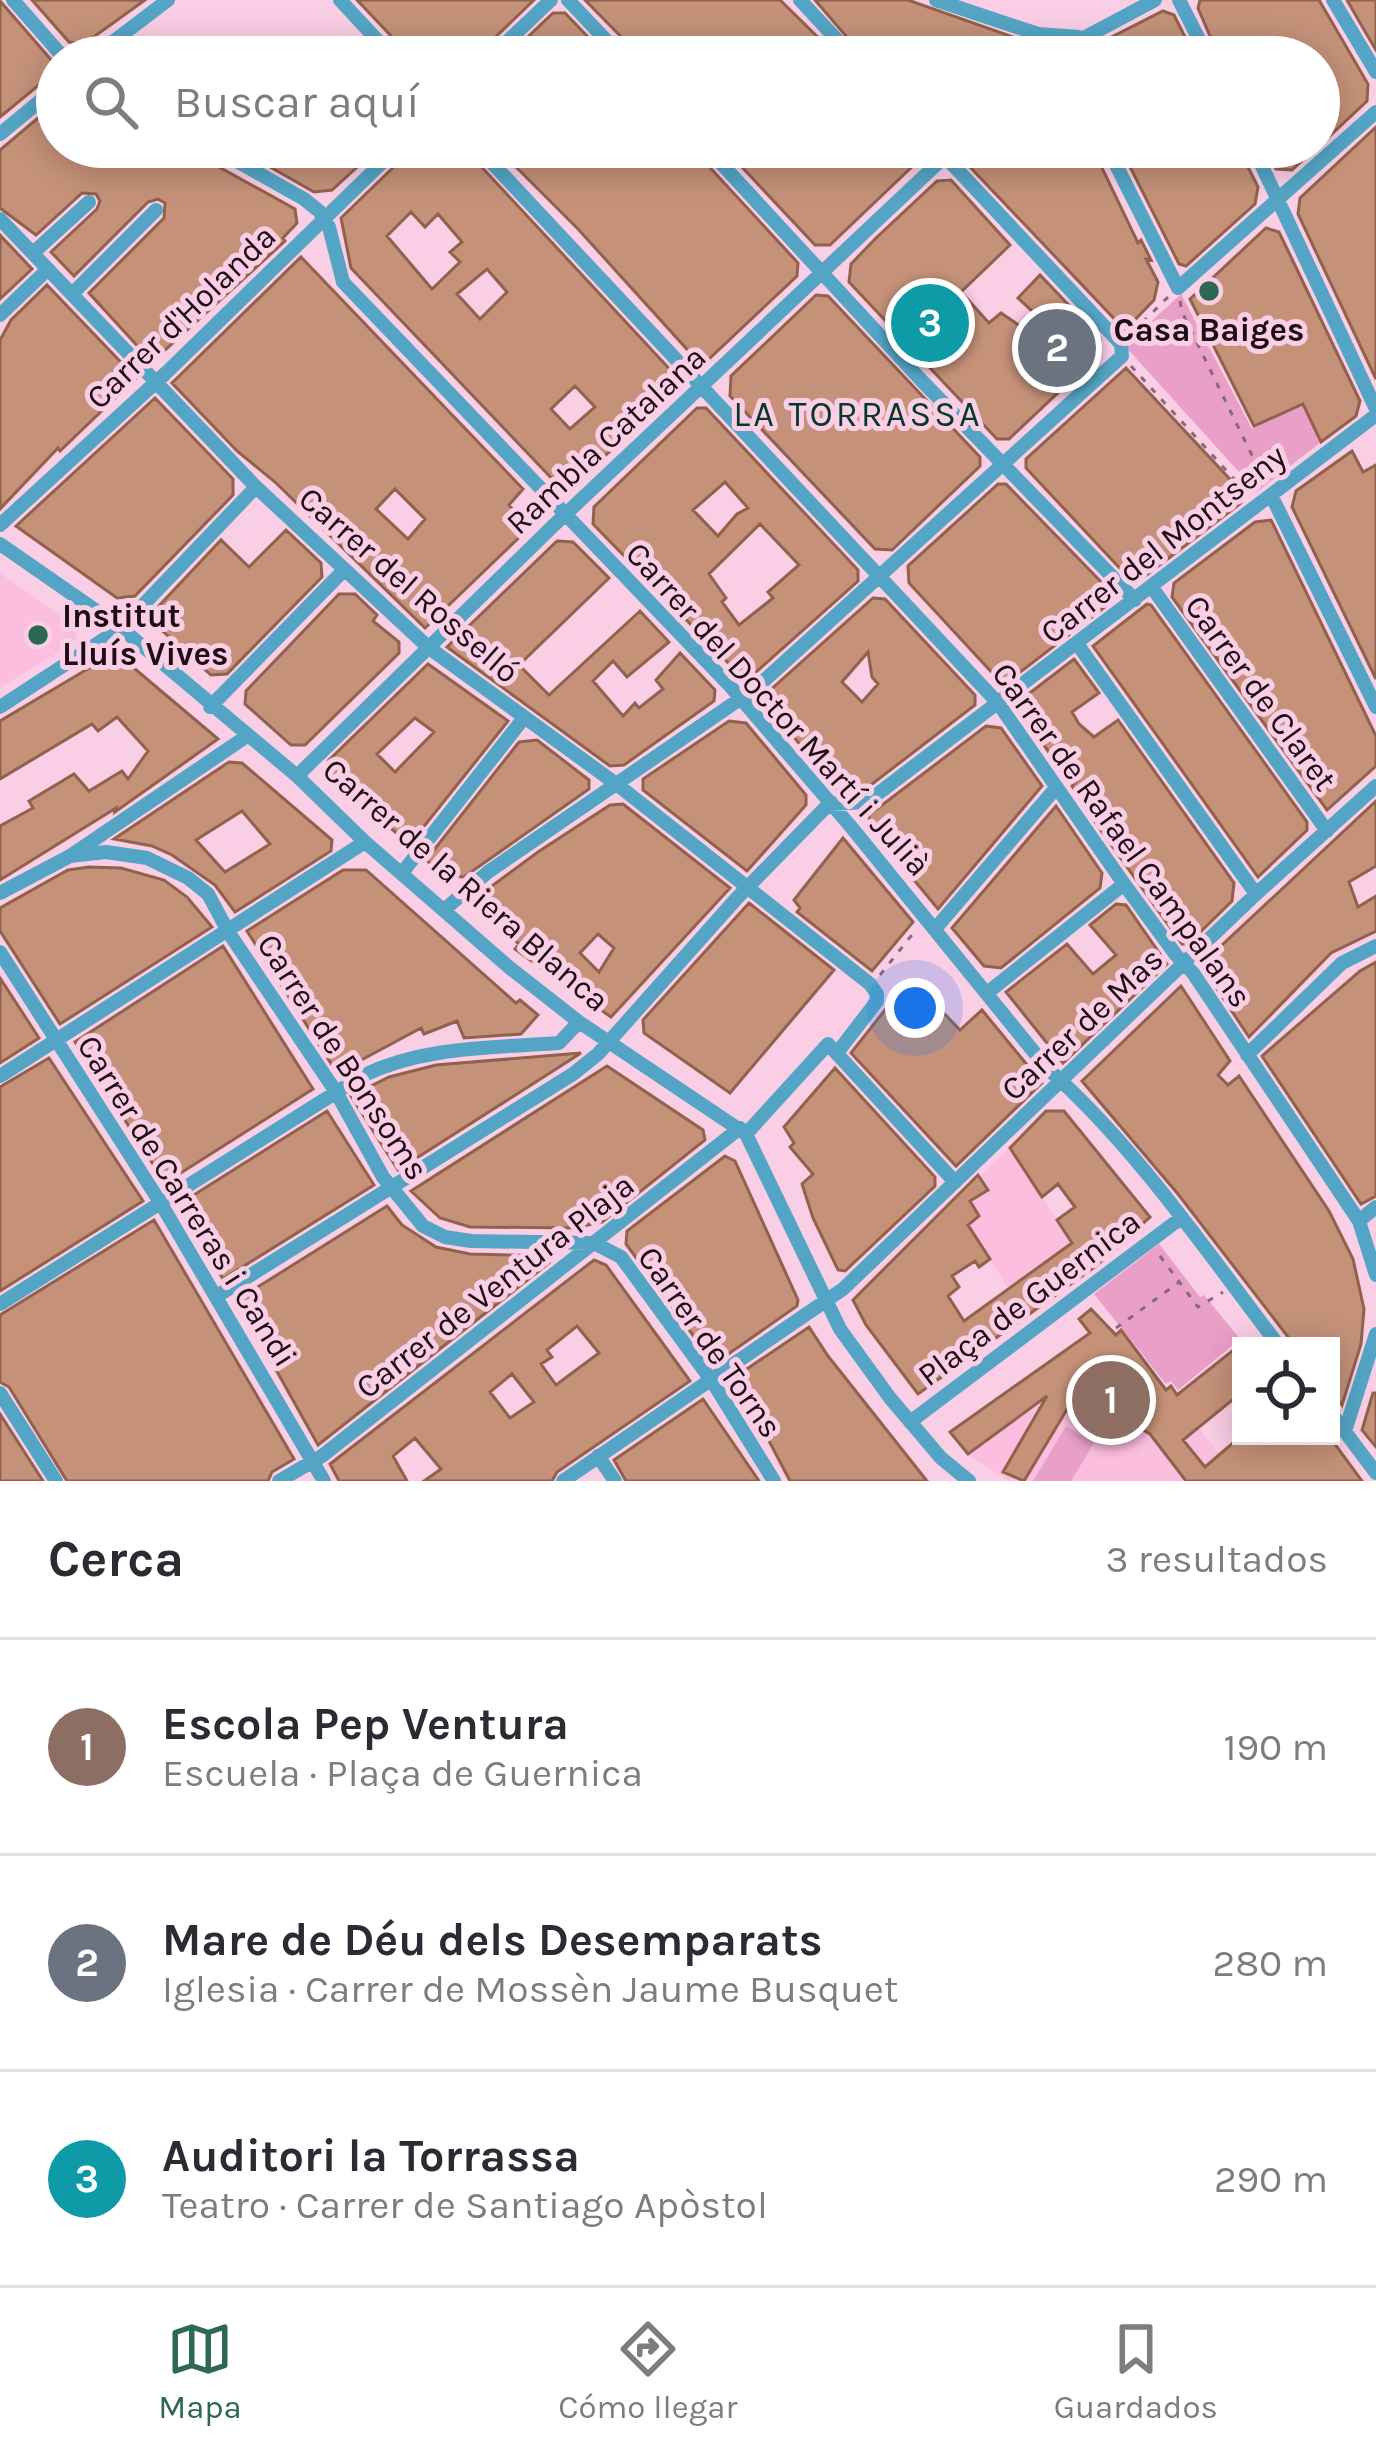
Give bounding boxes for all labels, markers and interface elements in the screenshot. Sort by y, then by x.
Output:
search box [36,36,1340,168]
icon: search [78,69,144,135]
text: Buscar aquí [174,76,420,128]
street label: Carrer d'Holanda [79,217,283,417]
pin: 3 [891,278,969,368]
marker: Casa Baiges [1196,278,1222,304]
pin: 2 [1018,303,1096,393]
place label: Casa Baiges [1114,311,1304,349]
street label: Rambla Catalana [499,338,713,542]
district label: LA TORRASSA [733,393,983,435]
street label: Carrer del Montseny [1033,437,1293,651]
street label: Carrer del Rosselló [291,479,527,691]
street label: Carrer del Doctor Martí i Julià [618,534,938,884]
street label: Carrer de Claret [1177,588,1345,798]
place label: Institut Lluís Vives [62,597,228,673]
marker: Institut Lluís Vives [25,622,51,648]
street label: Carrer de Rafael Campalans [984,655,1260,1015]
street label: Carrer de la Riera Blanca [315,750,617,1020]
street label: Carrer de Bonsoms [249,927,437,1187]
street label: Carrer de Mas [993,940,1171,1108]
your location [885,978,945,1038]
street label: Carrer de Carreras i Candi [69,1028,305,1374]
street label: Carrer de Ventura Plaja [348,1166,642,1406]
street label: Plaça de Guernica [911,1202,1147,1394]
street label: Carrer de Torns [630,1239,790,1445]
map controls [1232,1337,1340,1445]
button: locate [1232,1337,1340,1445]
pin: 1 [1072,1355,1150,1445]
text: Cerca [48,1529,184,1589]
text: 3 resultados [1106,1536,1328,1582]
text: Escola Pep Ventura [162,1698,569,1750]
text: 1 [80,1724,94,1770]
text: 190 m [1224,1724,1328,1770]
text: Escuela · Plaça de Guernica [162,1750,643,1796]
text: Mare de Déu dels Desemparats [162,1914,822,1966]
text: 2 [75,1940,99,1986]
text: 280 m [1213,1940,1328,1986]
text: Iglesia · Carrer de Mossèn Jaume Busquet [162,1966,899,2012]
text: Auditori la Torrassa [162,2130,580,2182]
text: 3 [75,2156,99,2202]
text: 290 m [1214,2156,1328,2202]
text: Teatro · Carrer de Santiago Apòstol [162,2182,768,2228]
tab: Mapa [158,2316,242,2426]
tab: Cómo llegar [558,2316,737,2426]
tab: Guardados [1054,2316,1218,2426]

